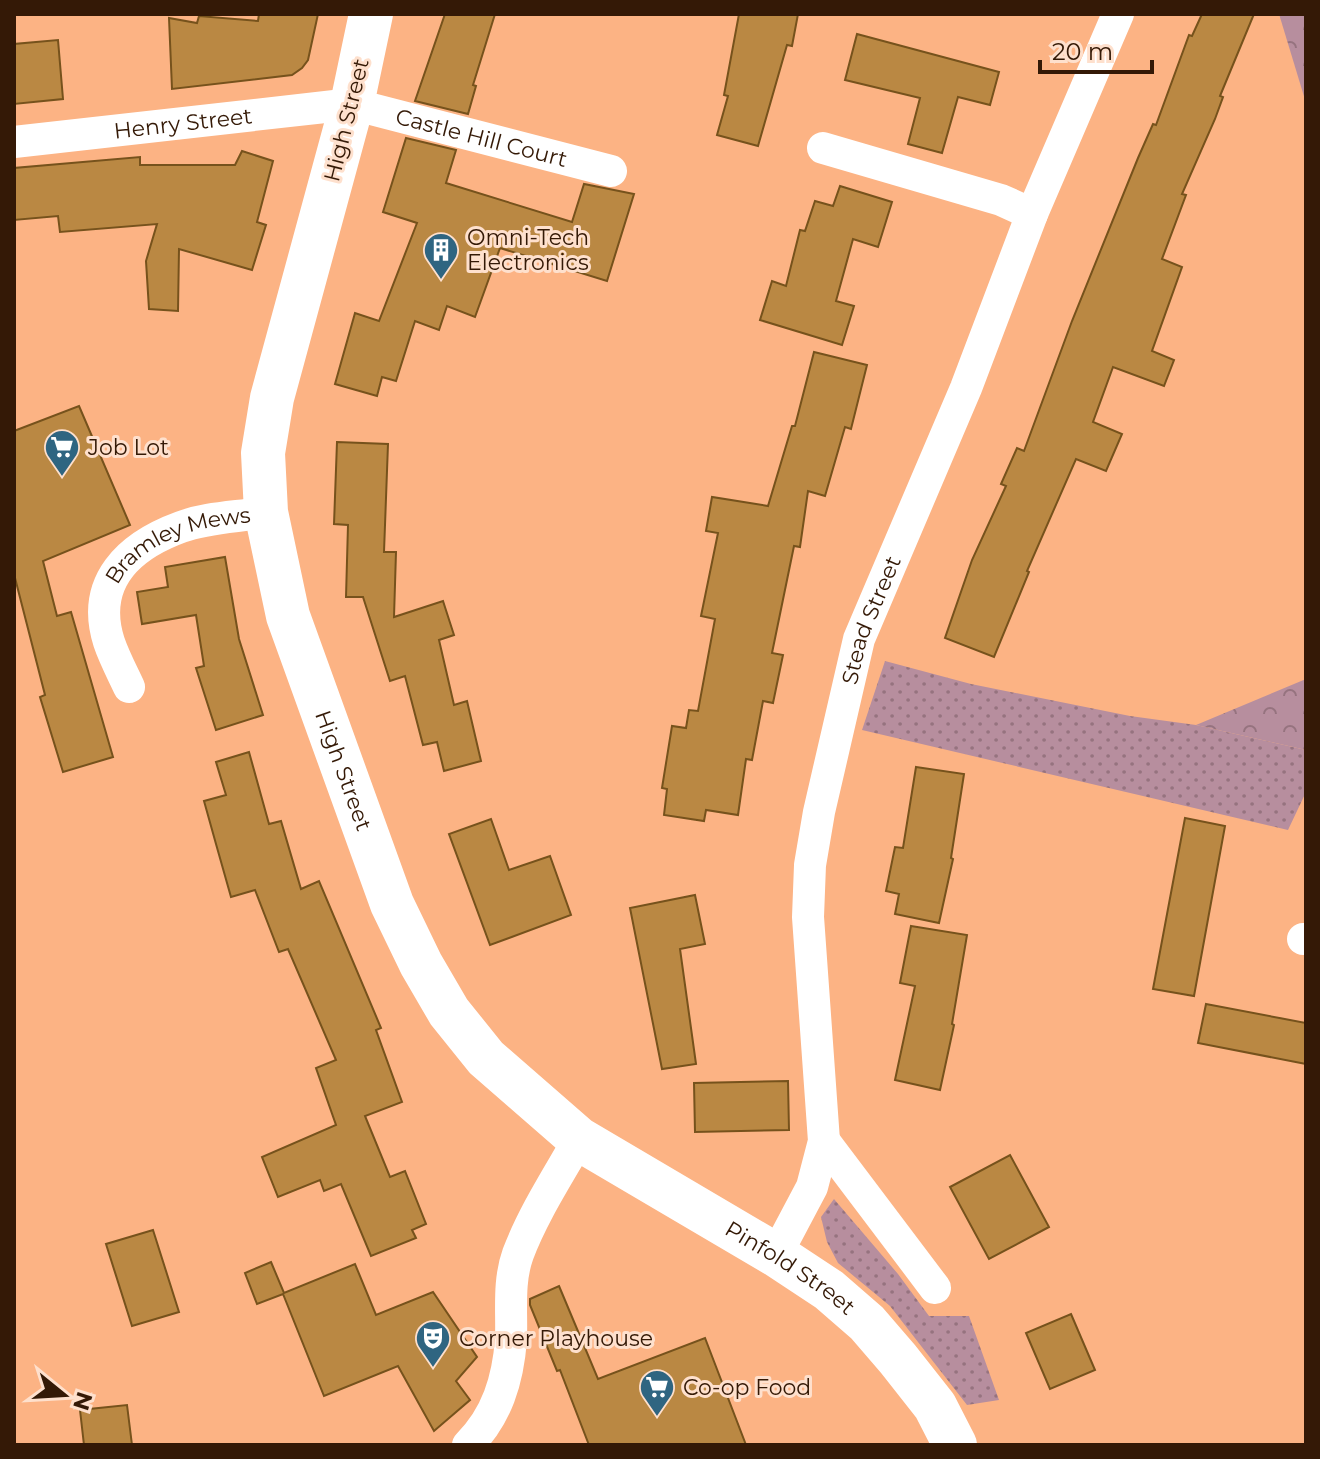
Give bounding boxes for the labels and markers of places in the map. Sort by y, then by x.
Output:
place label: Omni-Tech Electronics [467,224,589,276]
building icon: Omni-Tech Electronics [422,231,460,281]
supermarket icon: Job Lot [43,428,81,478]
place label: Job Lot [87,434,169,461]
theatre icon: Corner Playhouse [414,1319,452,1369]
place label: Corner Playhouse [459,1325,653,1352]
supermarket icon: Co-op Food [638,1368,676,1418]
place label: Co-op Food [683,1374,811,1401]

